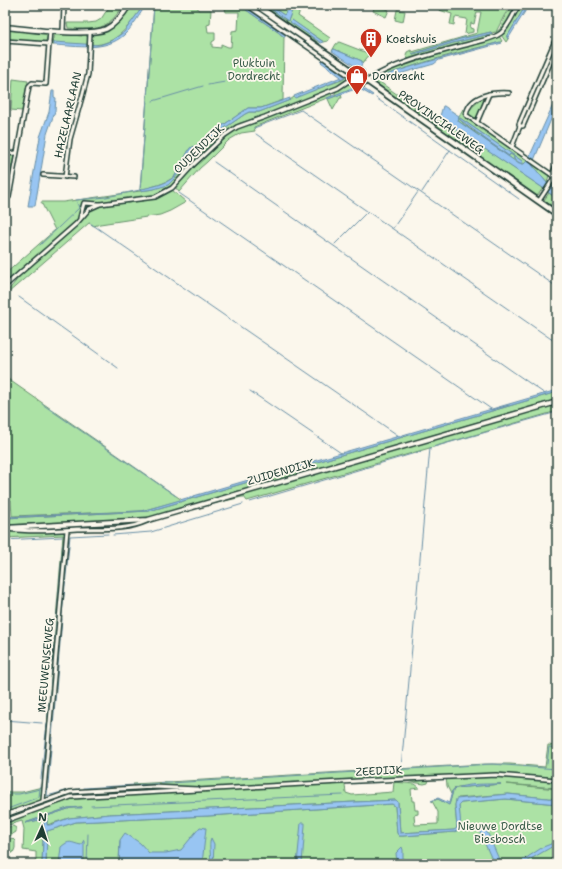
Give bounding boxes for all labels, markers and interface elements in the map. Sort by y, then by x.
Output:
building icon: Koetshuis [358,26,384,59]
place label: Koetshuis [386,32,437,47]
park label: Pluktuin Dordrecht [228,56,281,84]
shop icon: Dordrecht [344,63,370,96]
place label: Dordrecht [372,69,425,84]
street label: HAZELAARLAAN [51,70,85,160]
street label: PROVINCIALEWEG [395,87,487,158]
street label: OUDENDIJK [170,121,228,177]
street label: ZUIDENDIJK [245,455,317,489]
street label: MEEUWENSEWEG [34,616,58,713]
street label: ZEEDIJK [355,762,403,780]
north arrow [22,807,62,847]
text: N [38,810,48,825]
park label: Nieuwe Dordtse Biesbosch [458,819,542,847]

